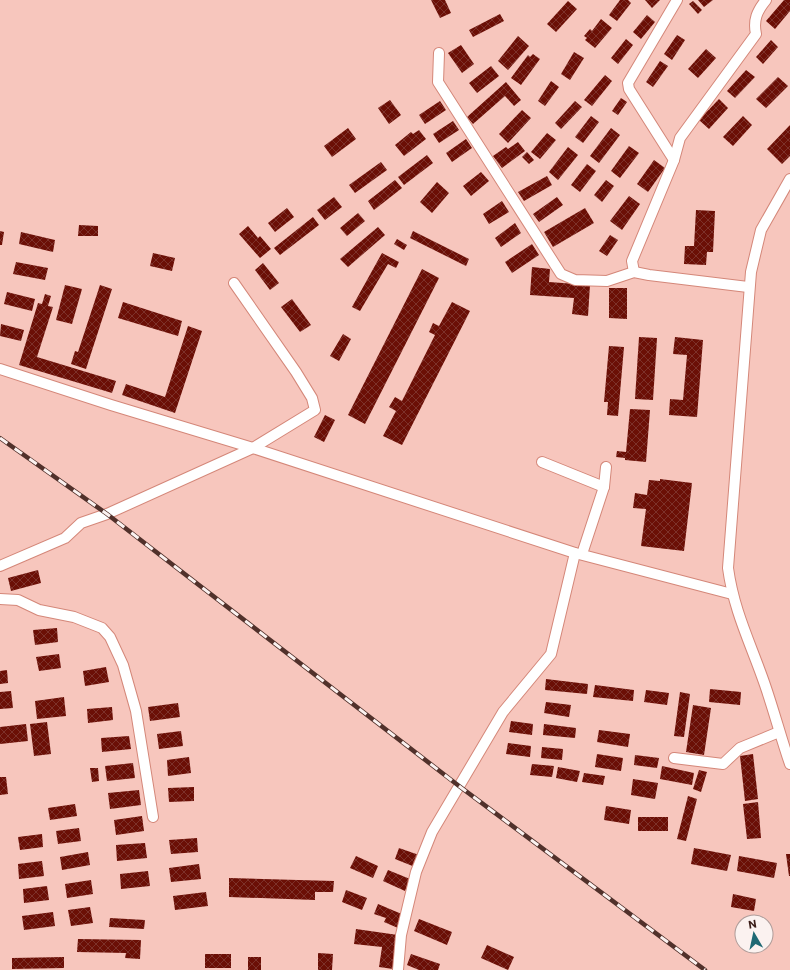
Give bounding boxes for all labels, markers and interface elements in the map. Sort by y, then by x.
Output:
north arrow [734,914,774,954]
text: N [747,917,757,931]

